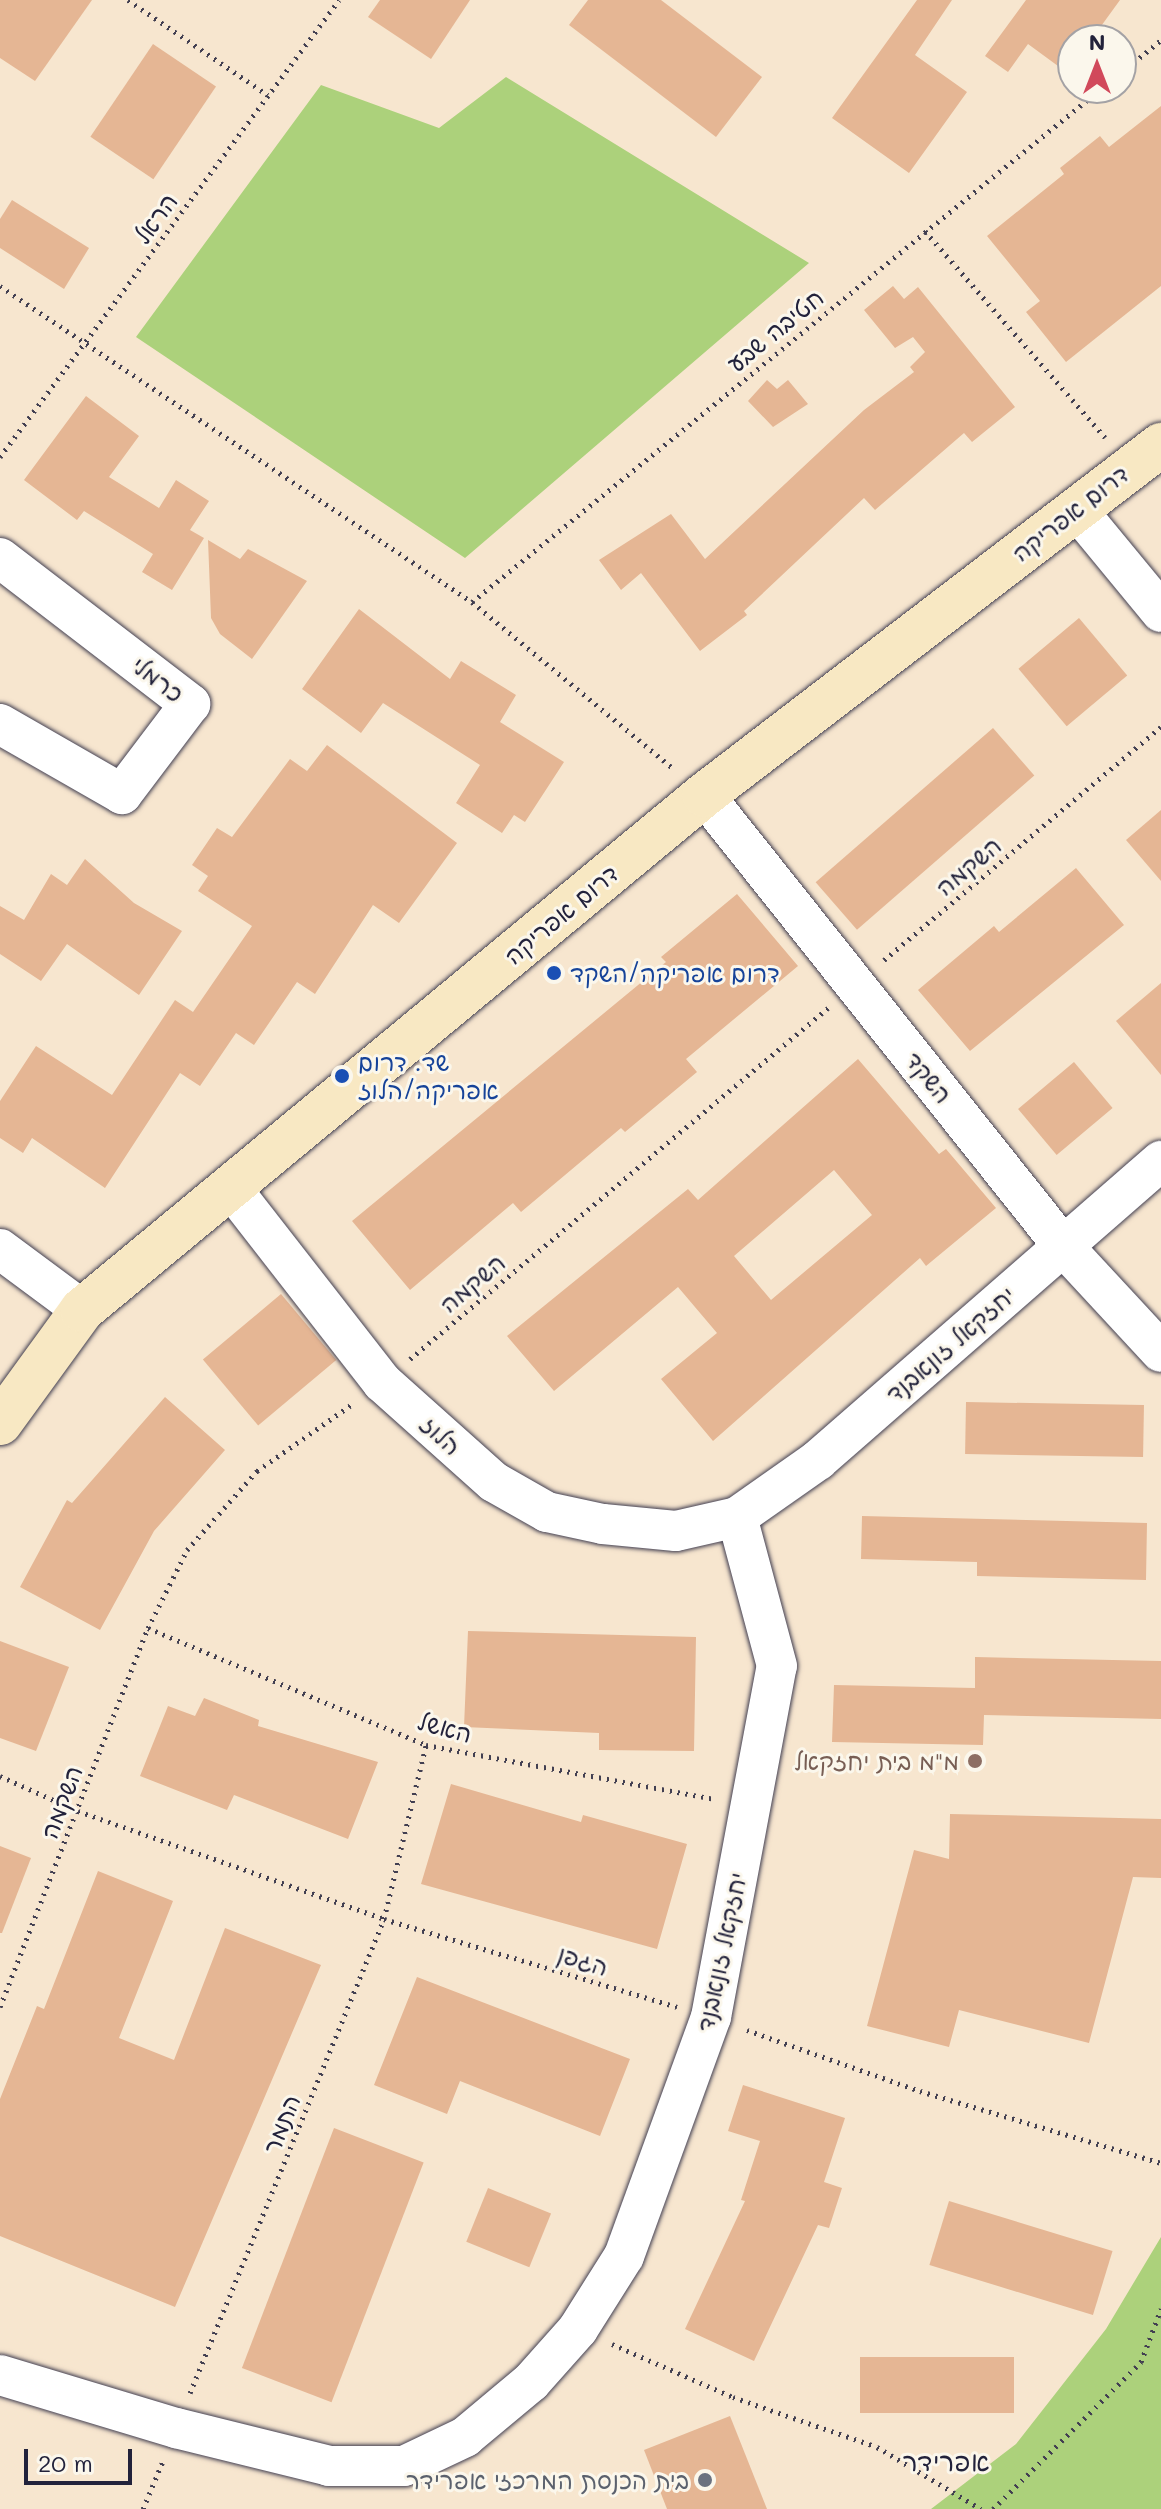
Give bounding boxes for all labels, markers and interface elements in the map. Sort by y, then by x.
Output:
north arrow [1057,24,1137,104]
text: N [1089,27,1105,56]
street label: הראל [127,187,183,249]
street label: חטיבה שבע [721,282,829,378]
street label: דרום אפריקה [1006,459,1134,567]
street label: כרמלי [126,650,190,708]
street label: השקמה [930,831,1006,901]
street label: דרום אפריקה [498,858,624,970]
place label: דרום אפריקה/השקד [570,959,780,987]
marker: דרום אפריקה/השקד [545,964,563,982]
street label: השקד [900,1046,958,1108]
place label: שד. דרום אפריקה/הלוז [358,1048,499,1104]
marker: שד. דרום אפריקה/הלוז [333,1067,351,1085]
street label: השקמה [434,1248,510,1318]
street label: יחזקאל זונאבנד [879,1280,1021,1408]
street label: הלוז [415,1409,467,1461]
street label: האשל [415,1706,475,1748]
place label: מ"מ בית יחזקאל [794,1747,959,1775]
marker: מ"מ בית יחזקאל [966,1752,984,1770]
street label: השקמה [34,1761,88,1843]
street label: יחזקאל זונאבנד [690,1870,752,2034]
street label: הגפן [554,1939,612,1981]
street label: התמר [256,2090,306,2158]
scale bar [28,2433,136,2483]
district label: אפרידר [902,2446,990,2478]
text: 20 m [38,2447,93,2478]
place label: בית הכנסת המרכזי אפרידר [406,2466,689,2494]
marker: בית הכנסת המרכזי אפרידר [696,2471,714,2489]

